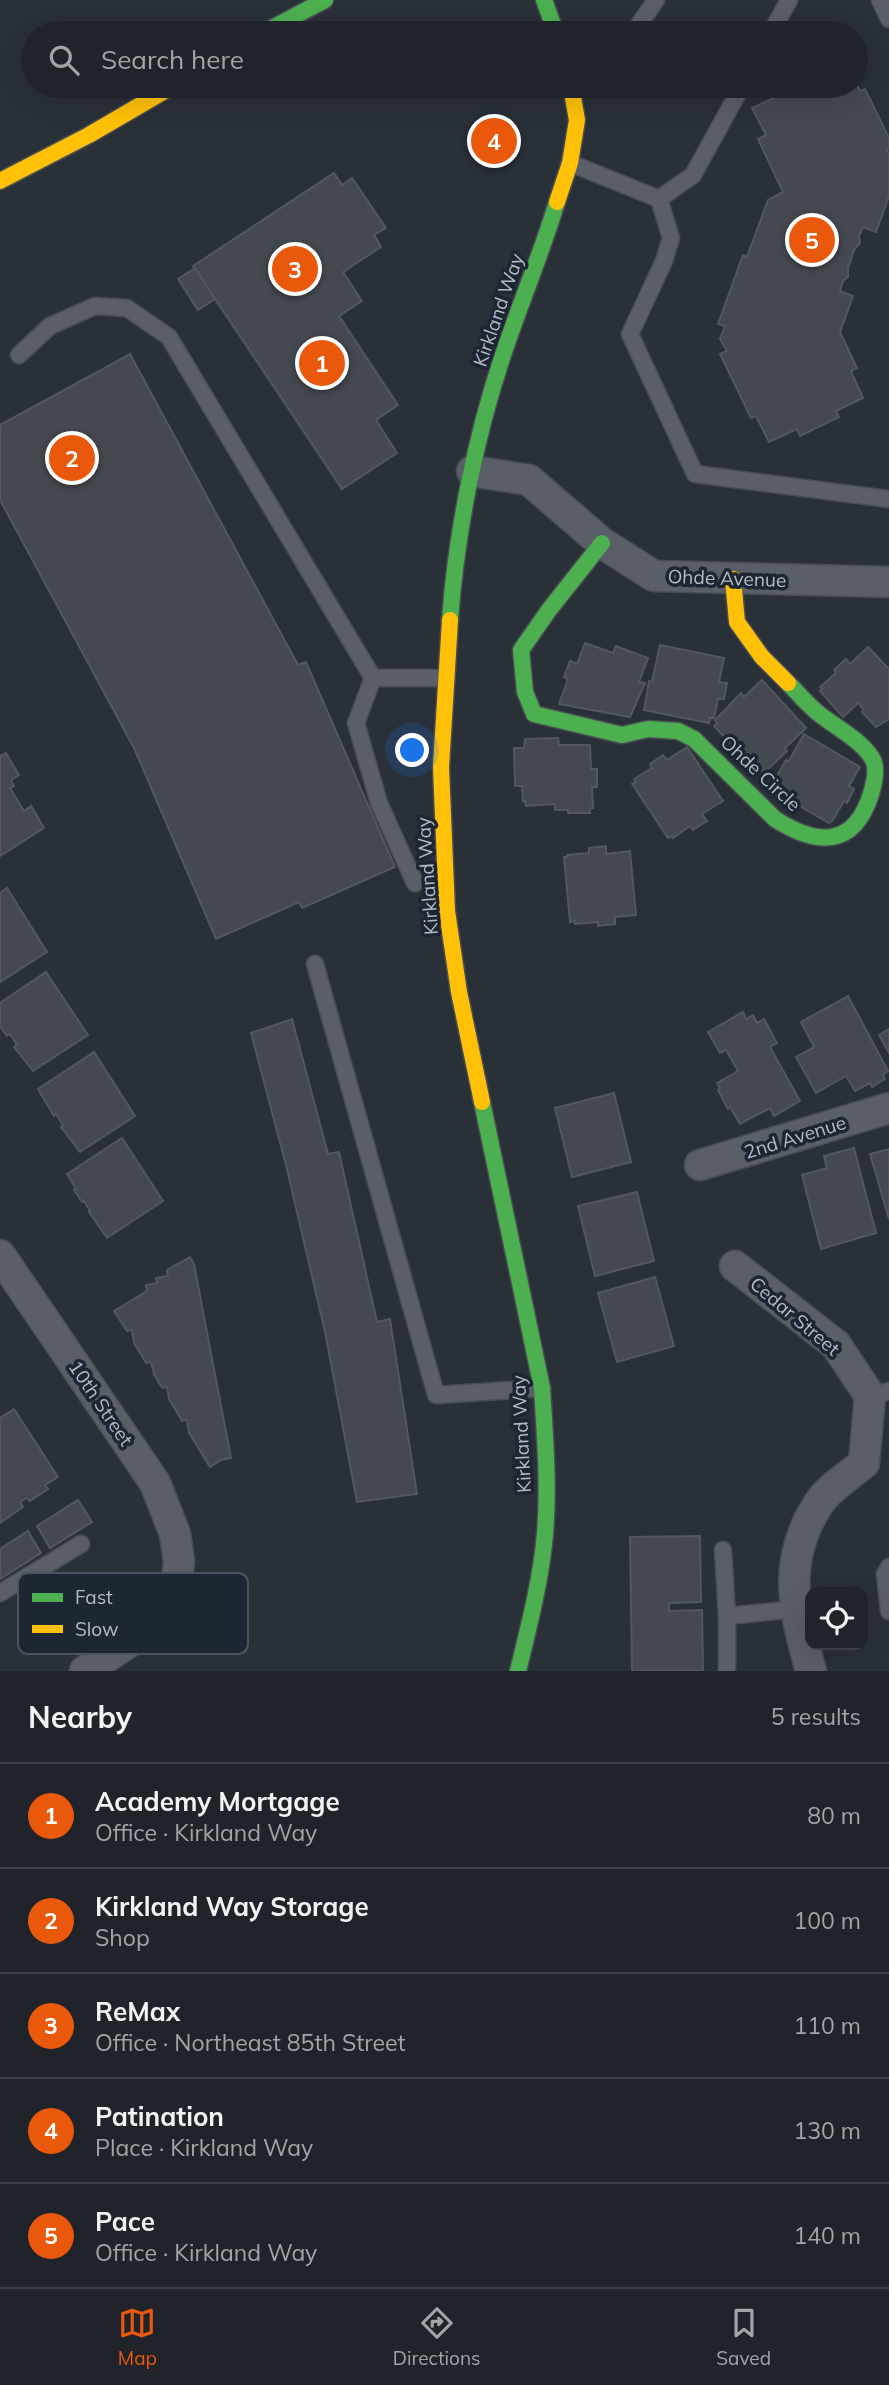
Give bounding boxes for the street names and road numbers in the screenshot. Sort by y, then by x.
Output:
street label: Kirkland Way [467,250,529,370]
street label: Ohde Avenue [667,564,787,592]
street label: Ohde Circle [716,730,806,816]
street label: Kirkland Way [411,816,443,936]
street label: 2nd Avenue [741,1110,849,1164]
street label: Cedar Street [745,1271,845,1361]
street label: 10th Street [64,1356,139,1451]
street label: Kirkland Way [506,1374,536,1494]

